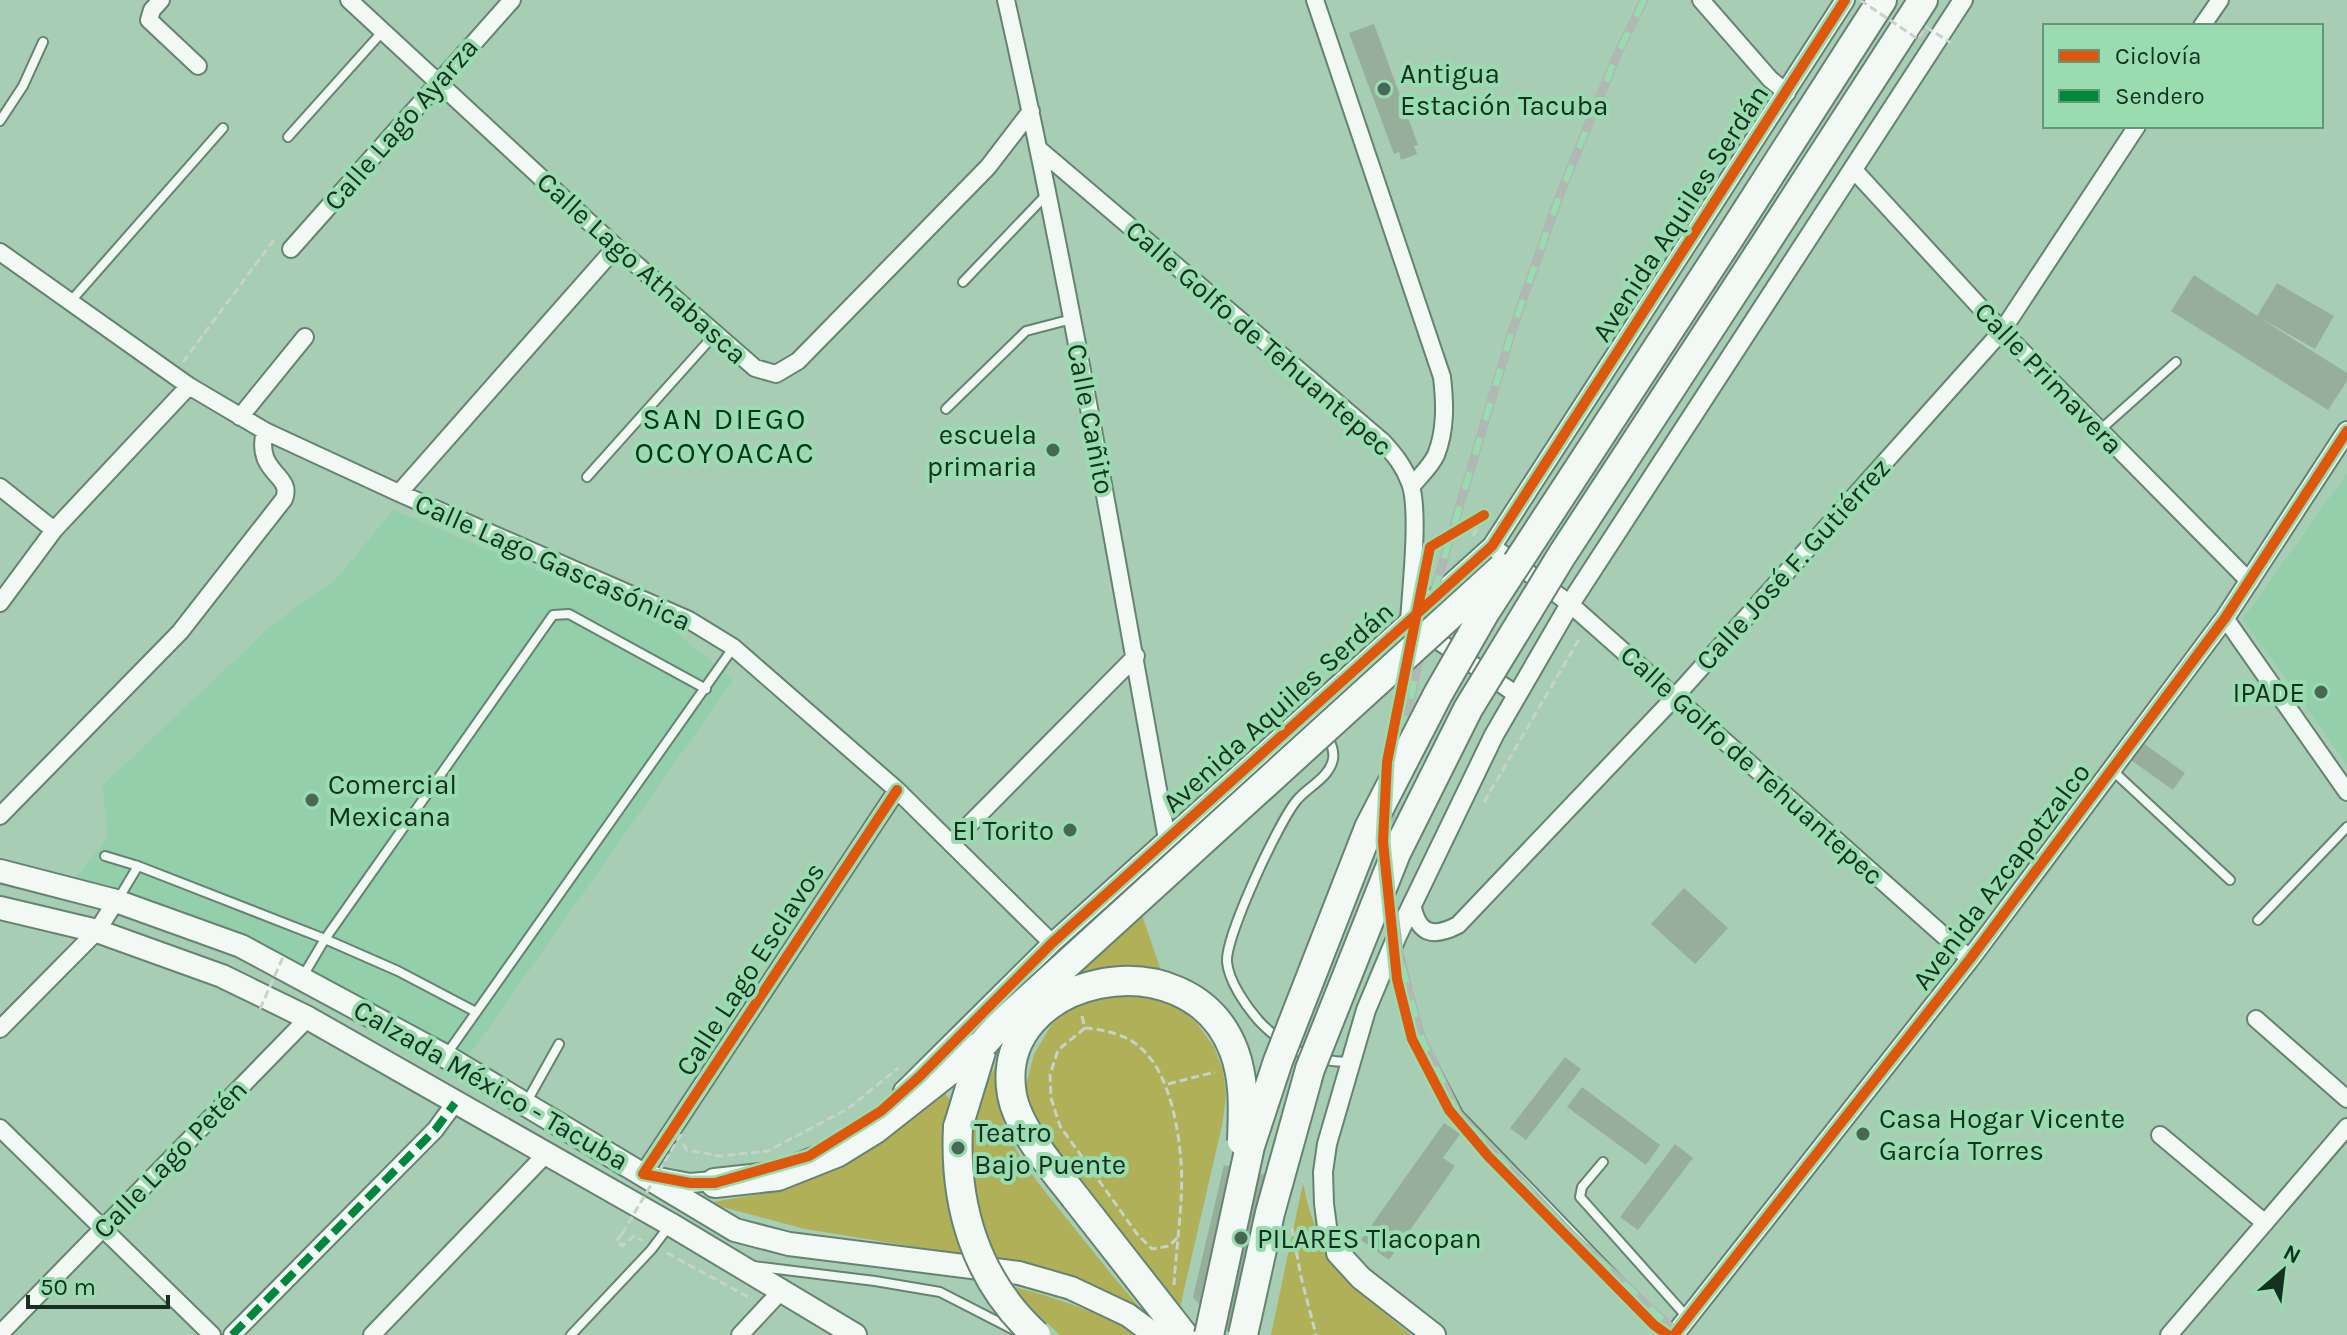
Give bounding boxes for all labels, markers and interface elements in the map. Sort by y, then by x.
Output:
legend [2043,24,2323,128]
street label: Calle Lago Ayarza [317,31,485,217]
text: Ciclovía [2115,42,2202,70]
place label: Antigua Estación Tacuba [1400,57,1608,122]
street label: Avenida Aquiles Serdán [1585,78,1775,348]
marker: Antigua Estación Tacuba [1375,80,1393,98]
text: Sendero [2115,82,2205,110]
street label: Calle Lago Athabasca [530,165,754,371]
street label: Calle Golfo de Tehuantepec [1119,213,1399,463]
street label: Calle Primavera [1968,295,2130,461]
street label: Calle Cañito [1060,341,1122,497]
district label: SAN DIEGO OCOYOACAC [634,401,816,471]
place label: escuela primaria [927,418,1037,483]
marker: escuela primaria [1044,441,1062,459]
street label: Calle José F. Gutiérrez [1689,451,1897,677]
street label: Calle Lago Gascasónica [410,486,696,638]
street label: Avenida Aquiles Serdán [1156,595,1400,819]
street label: Calle Golfo de Tehuantepec [1614,638,1890,892]
place label: IPADE [2232,676,2305,709]
marker: IPADE [2312,683,2330,701]
street label: Avenida Azcapotzalco [1905,756,2097,996]
place label: Comercial Mexicana [328,768,457,833]
marker: Comercial Mexicana [303,791,321,809]
place label: El Torito [952,814,1054,847]
marker: El Torito [1061,821,1079,839]
street label: Calle Lago Esclavos [669,856,831,1082]
street label: Calzada México - Tacuba [348,993,634,1177]
street label: Calle Lago Petén [86,1073,254,1245]
place label: Casa Hogar Vicente García Torres [1879,1102,2125,1167]
place label: Teatro Bajo Puente [974,1116,1126,1181]
marker: Casa Hogar Vicente García Torres [1854,1125,1872,1143]
marker: Teatro Bajo Puente [949,1139,967,1157]
place label: PILARES Tlacopan [1257,1222,1482,1255]
marker: PILARES Tlacopan [1232,1229,1250,1247]
north arrow [2243,1231,2323,1311]
text: N [2279,1239,2305,1269]
scale bar [28,1259,168,1309]
text: 50 m [40,1273,96,1301]

